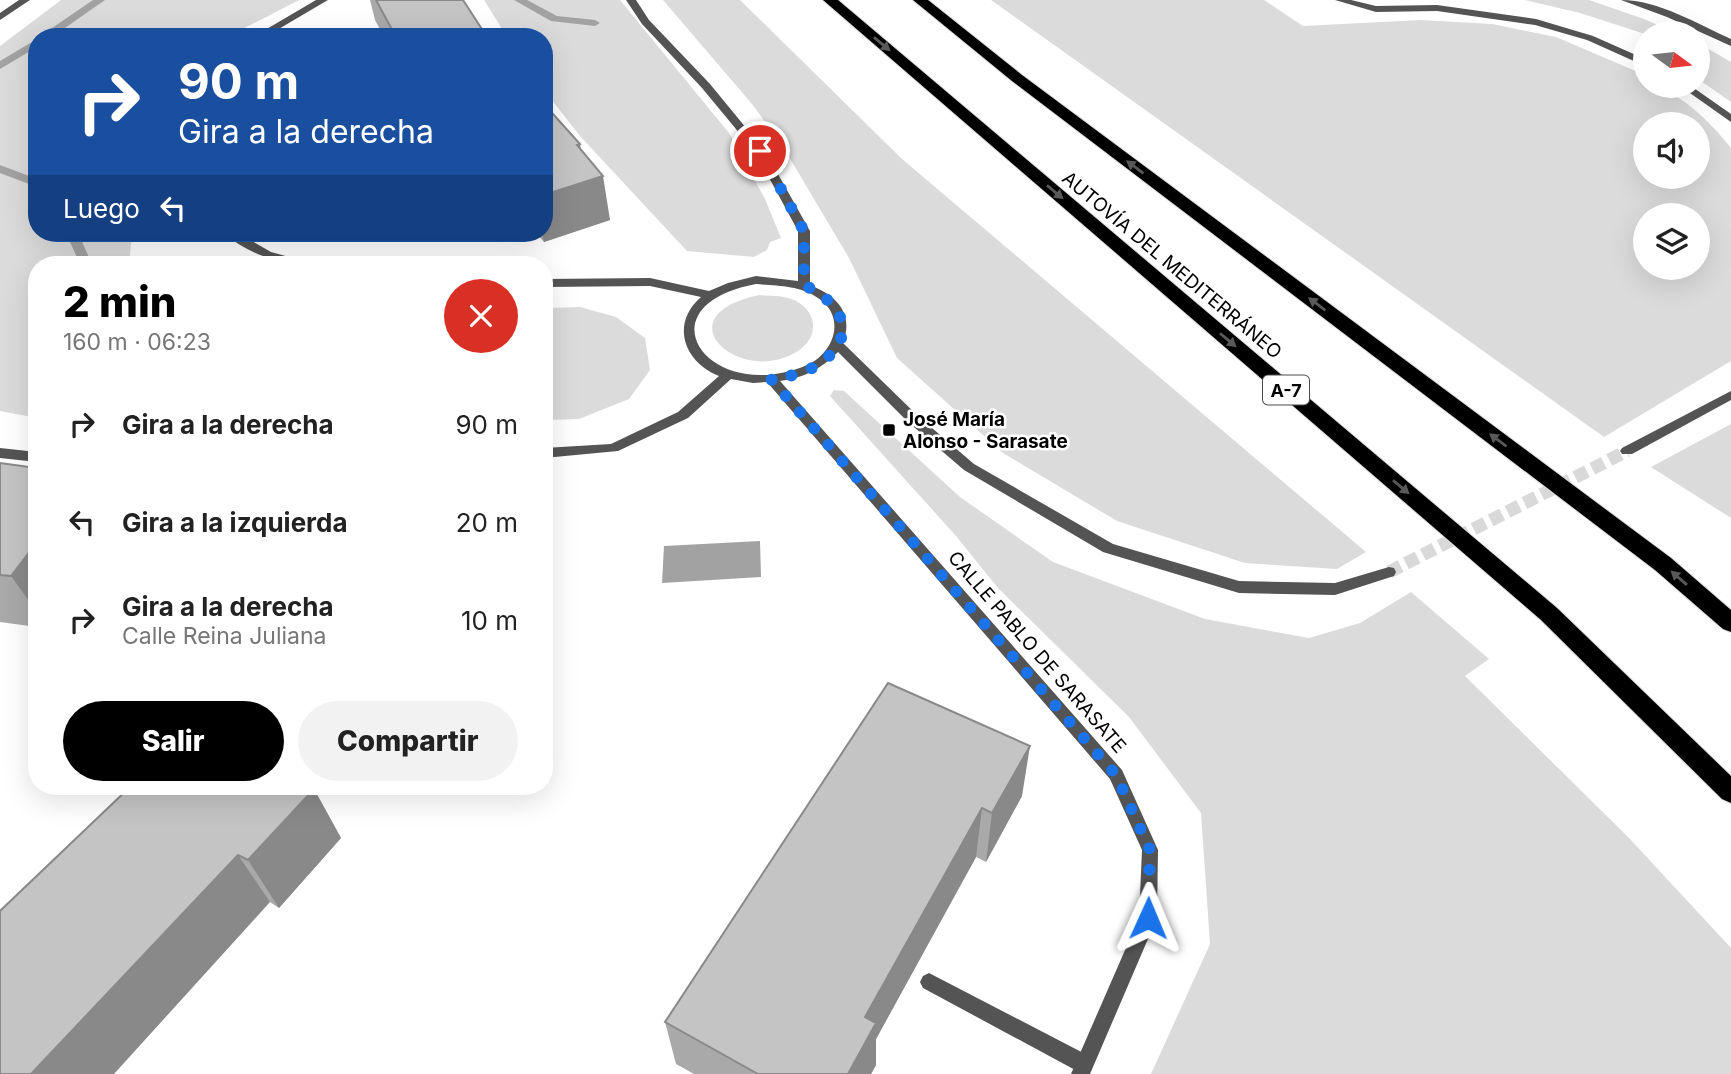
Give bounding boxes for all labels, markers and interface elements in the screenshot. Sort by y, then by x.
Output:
north arrow [1633,21,1710,98]
map controls [1633,21,1710,280]
one-way arrow [873,36,890,51]
text: 90 m [178,52,299,111]
icon: right [63,56,154,147]
text: Gira a la derecha [178,112,434,151]
button: sound [1633,112,1710,189]
pin [730,121,790,181]
icon: arrive [741,132,779,170]
one-way arrow [1126,160,1144,174]
street label: AUTOVÍA DEL MEDITERRÁNEO [1058,166,1287,364]
one-way arrow [1046,184,1063,199]
icon: left [154,189,192,227]
text: Luego [63,193,140,224]
button: layers [1633,203,1710,280]
text: 2 min [63,276,177,327]
button: close [444,279,518,353]
one-way arrow [1308,296,1326,311]
text: 160 m · 06:23 [63,328,211,356]
one-way arrow [1219,332,1236,347]
road number: A-7 [1263,376,1309,404]
icon: right [63,405,101,443]
place label: José María Alonso - Sarasate [903,408,1068,453]
text: Gira a la derecha [122,409,334,440]
text: 90 m [455,409,518,440]
marker: José María Alonso - Sarasate [881,422,897,438]
one-way arrow [1490,433,1508,448]
one-way arrow [1391,480,1409,495]
icon: left [63,503,101,541]
text: Gira a la izquierda [122,507,348,538]
text: 20 m [456,507,518,538]
street label: CALLE PABLO DE SARASATE [943,546,1131,758]
one-way arrow [1671,571,1688,586]
text: Gira a la derecha [122,591,334,622]
icon: right [63,601,101,639]
text: 10 m [461,605,518,636]
text: Calle Reina Juliana [122,622,326,650]
button: Salir [63,701,284,781]
button: Compartir [298,701,518,781]
position arrow [1111,881,1185,955]

